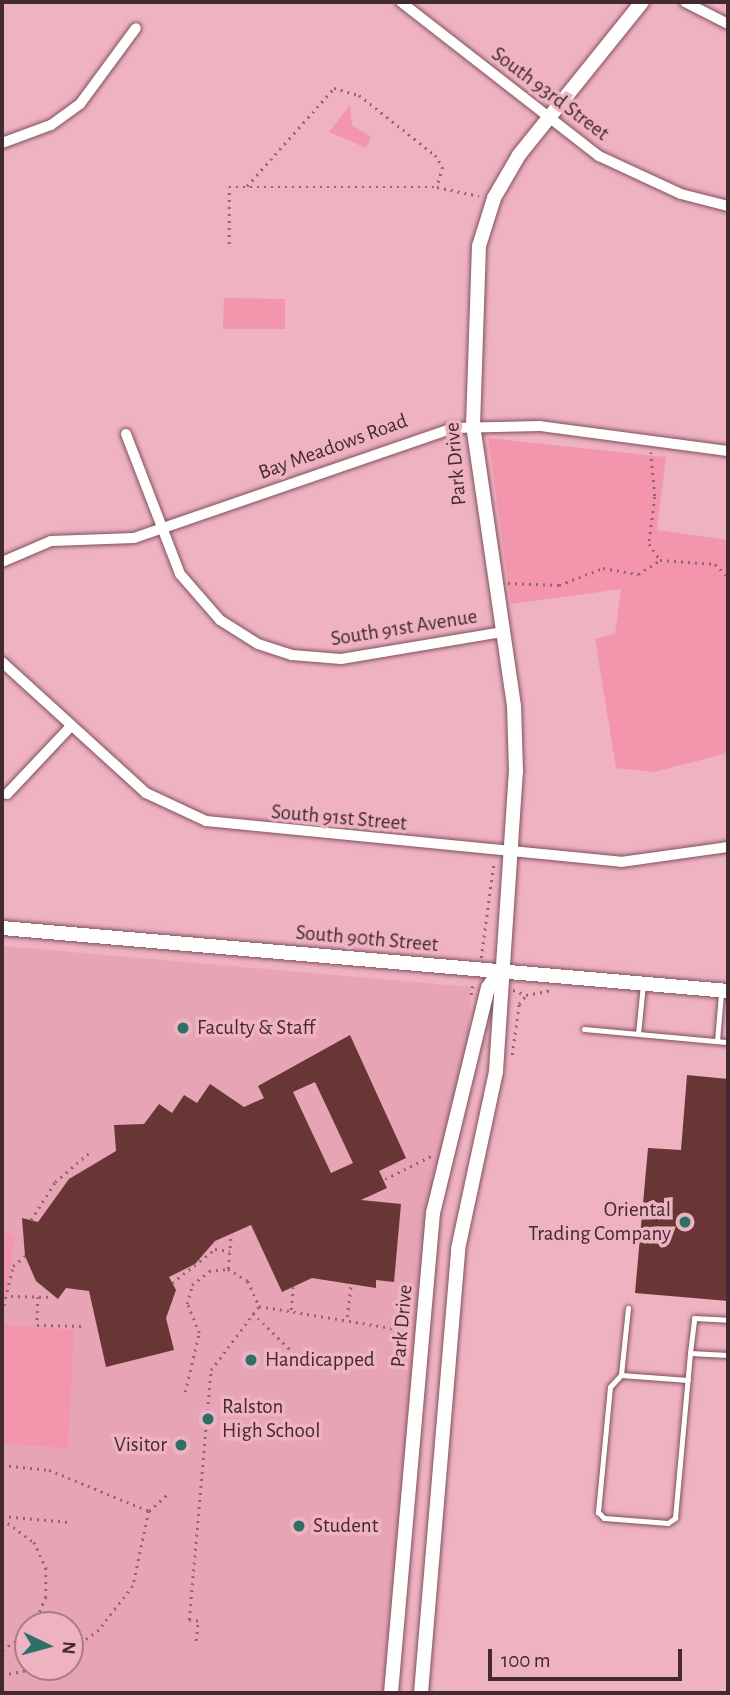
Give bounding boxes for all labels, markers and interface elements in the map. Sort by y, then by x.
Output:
street label: South 93rd Street [486,42,614,146]
street label: Bay Meadows Road [255,408,411,486]
street label: Park Drive [440,421,472,507]
street label: South 91st Avenue [329,604,479,652]
street label: South 91st Street [270,800,408,836]
street label: South 90th Street [295,920,439,958]
place label: Faculty & Staff [197,1015,315,1041]
marker: Faculty & Staff [175,1020,191,1036]
place label: Oriental Trading Company [528,1197,671,1247]
marker: Oriental Trading Company [677,1214,693,1230]
street label: Park Drive [386,1283,418,1369]
place label: Handicapped [265,1347,375,1373]
marker: Handicapped [243,1352,259,1368]
place label: Ralston High School [222,1394,320,1444]
marker: Ralston High School [200,1411,216,1427]
place label: Visitor [114,1432,167,1458]
marker: Visitor [173,1437,189,1453]
place label: Student [313,1513,378,1539]
marker: Student [291,1518,307,1534]
north arrow [14,1611,84,1681]
scale bar [492,1636,686,1680]
text: N [58,1640,78,1655]
text: 100 m [501,1650,551,1671]

